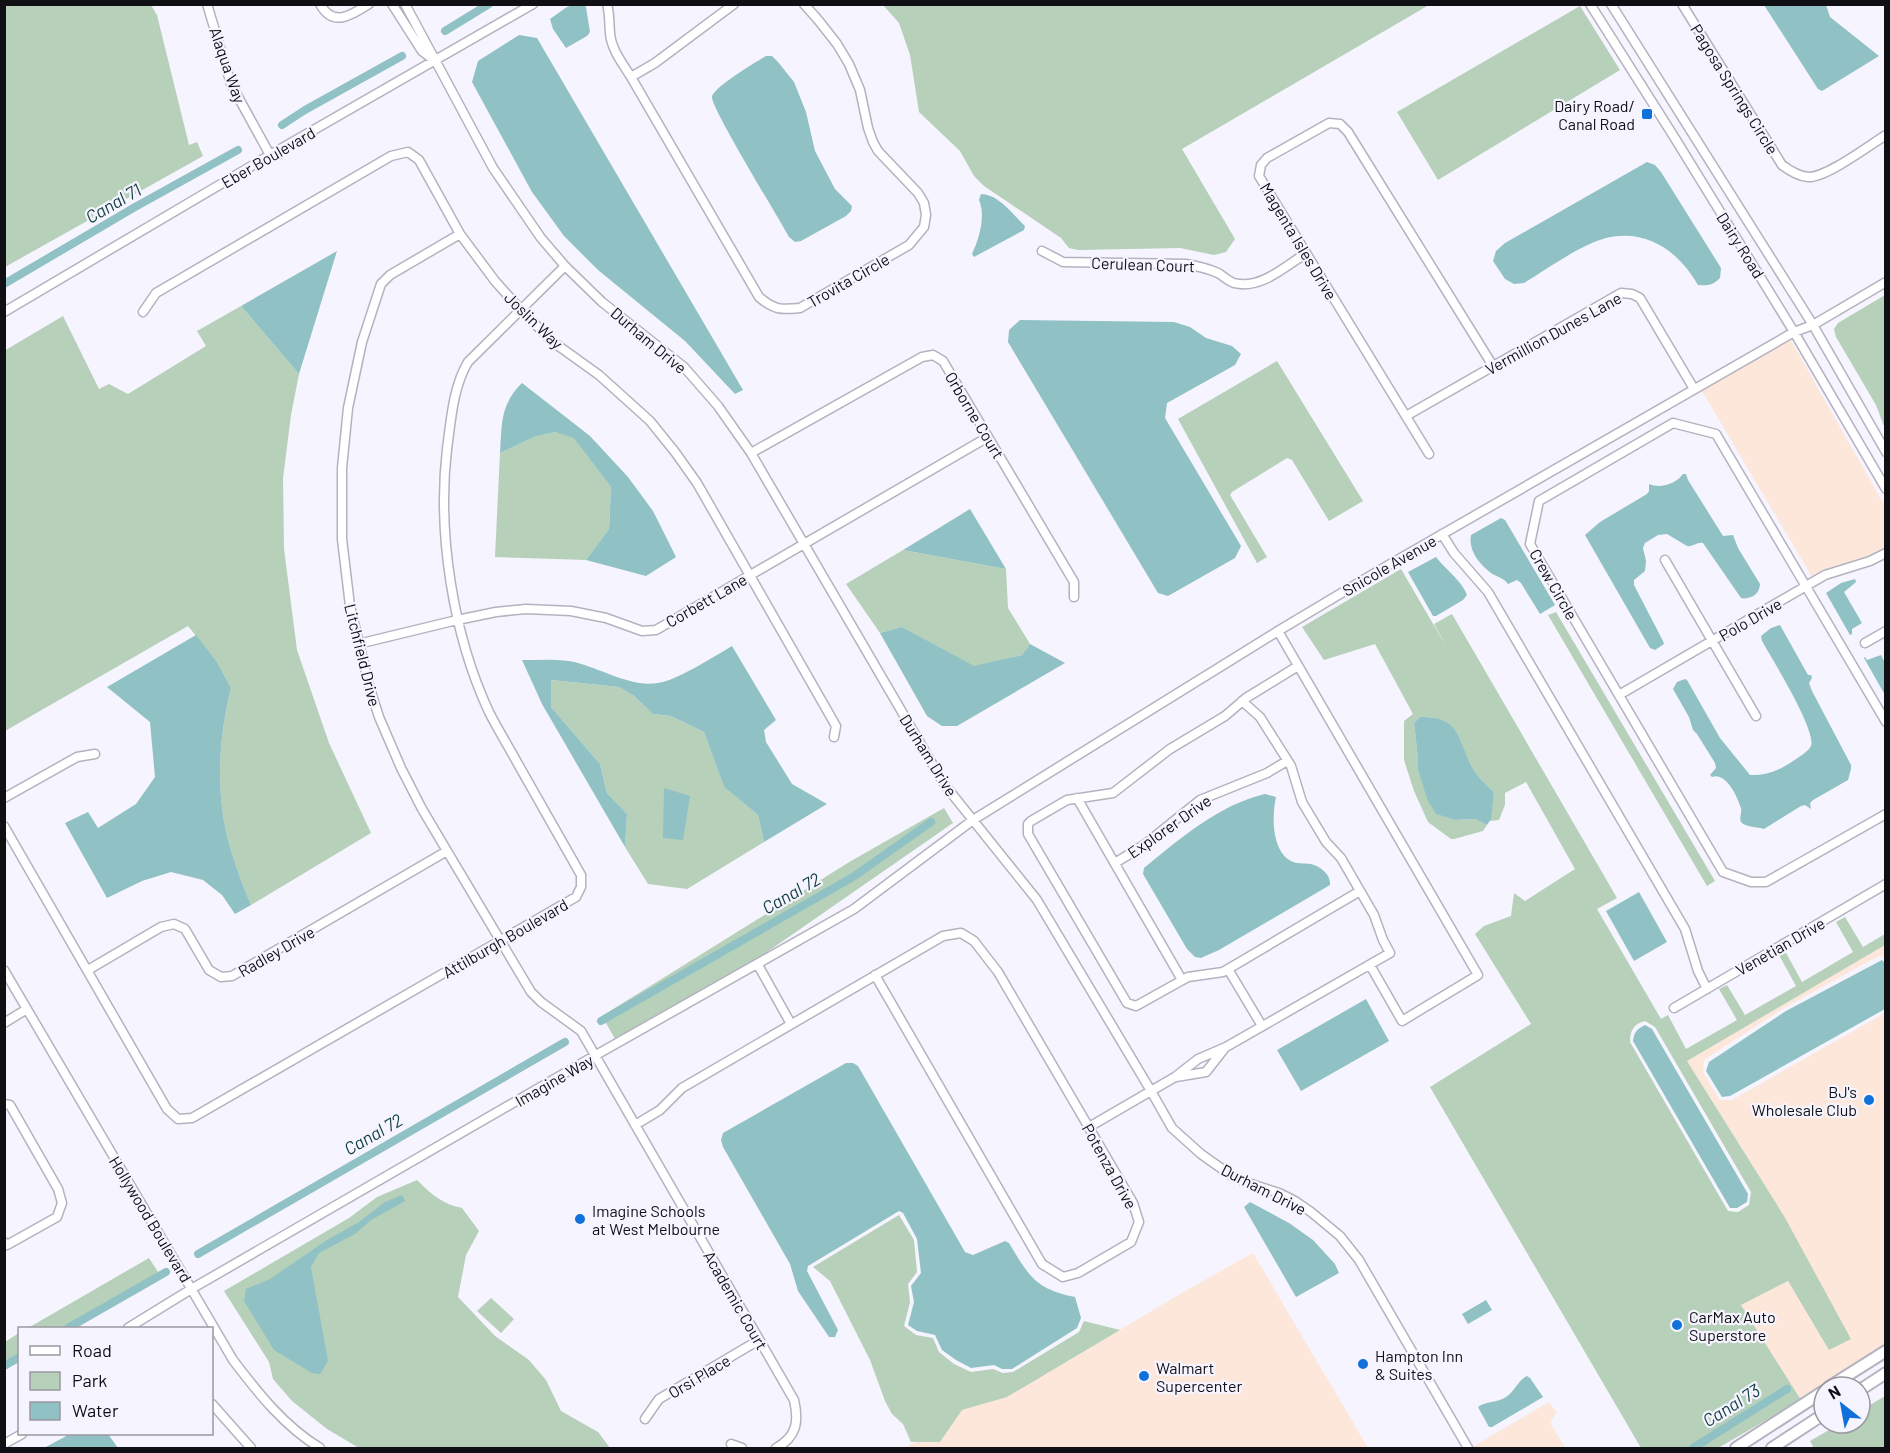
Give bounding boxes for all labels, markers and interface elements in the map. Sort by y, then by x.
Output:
street label: Pagosa Springs Circle [1687,20,1783,158]
street label: Alaqua Way [206,25,250,106]
place label: Dairy Road/ Canal Road [1554,96,1635,133]
marker: Dairy Road/ Canal Road [1640,107,1654,121]
street label: Eber Boulevard [218,122,318,192]
water label: Canal 71 [81,178,145,228]
street label: Magenta Isles Drive [1257,179,1341,303]
street label: Dairy Road [1713,208,1769,282]
street label: Trovita Circle [804,249,892,311]
street label: Cerulean Court [1091,253,1195,275]
street label: Joslin Way [501,287,568,353]
street label: Vermillion Dunes Lane [1482,288,1624,378]
street label: Durham Drive [607,303,691,377]
street label: Orborne Court [942,368,1008,462]
street label: Snicole Avenue [1339,530,1439,600]
street label: Crew Circle [1526,545,1582,623]
street label: Corbett Lane [662,569,750,631]
street label: Polo Drive [1715,593,1785,645]
street label: Litchfield Drive [341,602,385,708]
street label: Durham Drive [896,711,962,799]
street label: Explorer Drive [1124,790,1214,862]
water label: Canal 72 [758,867,824,919]
street label: Attilburgh Boulevard [439,894,571,982]
street label: Venetian Drive [1732,913,1828,979]
street label: Radley Drive [234,922,318,980]
street label: Imagine Way [512,1050,597,1110]
place label: BJ's Wholesale Club [1752,1082,1857,1119]
marker: BJ's Wholesale Club [1862,1093,1876,1107]
water label: Canal 72 [340,1108,406,1160]
street label: Potenza Drive [1079,1120,1141,1212]
street label: Hollywood Boulevard [106,1152,196,1286]
street label: Durham Drive [1218,1159,1310,1219]
place label: Imagine Schools at West Melbourne [592,1201,720,1238]
marker: Imagine Schools at West Melbourne [573,1212,587,1226]
street label: Academic Court [700,1247,772,1353]
place label: CarMax Auto Superstore [1689,1307,1776,1344]
marker: CarMax Auto Superstore [1670,1318,1684,1332]
legend [18,1327,213,1435]
text: Road [72,1339,112,1361]
place label: Hampton Inn & Suites [1375,1346,1463,1383]
street label: Orsi Place [665,1350,733,1402]
marker: Hampton Inn & Suites [1356,1357,1370,1371]
place label: Walmart Supercenter [1156,1358,1242,1395]
text: Park [72,1369,107,1391]
marker: Walmart Supercenter [1137,1369,1151,1383]
north arrow [1812,1375,1872,1435]
water label: Canal 73 [1698,1379,1764,1431]
text: N [1825,1381,1843,1403]
text: Water [72,1399,119,1421]

